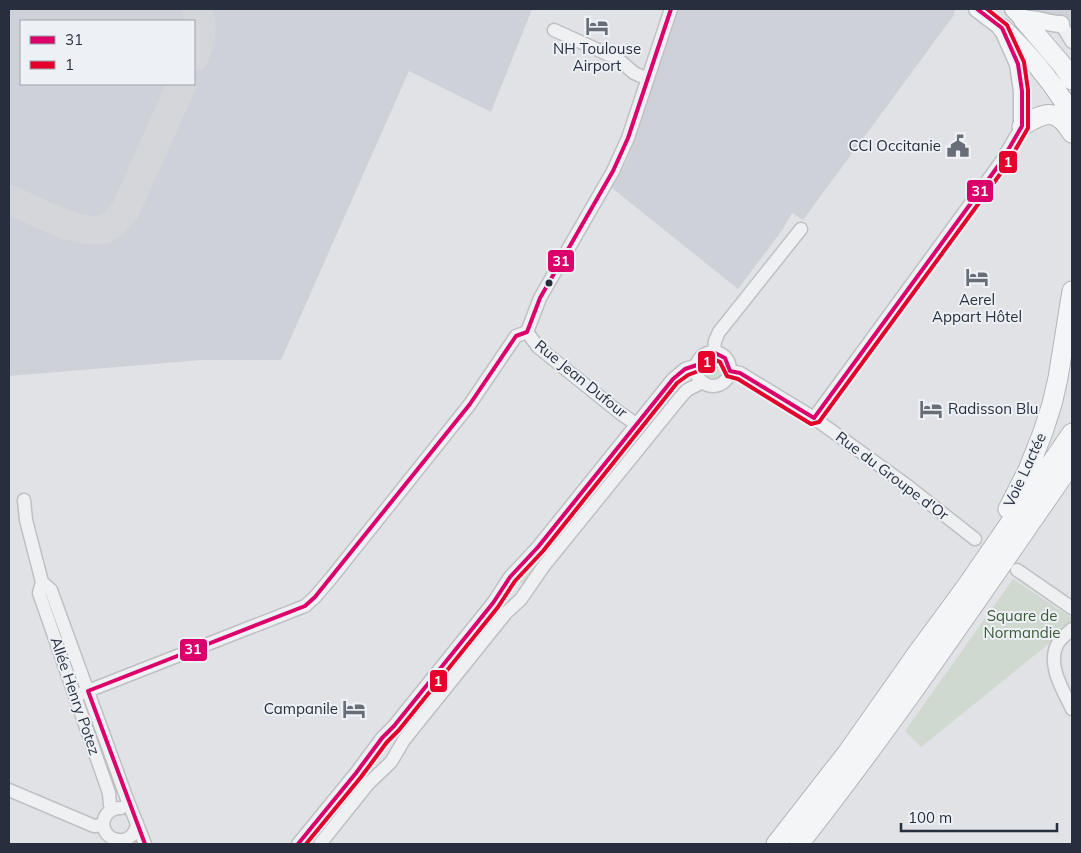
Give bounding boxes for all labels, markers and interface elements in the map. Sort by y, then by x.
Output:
hotel icon: NH Toulouse Airport [584,13,610,39]
legend [20,20,195,85]
text: 31 [65,30,83,49]
place label: NH Toulouse Airport [553,39,641,75]
text: 1 [65,55,74,74]
public building icon: CCI Occitanie [945,133,971,159]
place label: CCI Occitanie [848,136,941,155]
line badge: 1 [998,150,1018,174]
text: 1 [1004,153,1012,171]
line badge: 31 [966,179,994,203]
text: 31 [972,182,988,200]
line badge: 31 [547,249,575,273]
text: 31 [553,252,569,270]
hotel icon: Aerel Appart Hôtel [964,264,990,290]
unlabelled marker [544,278,554,288]
place label: Aerel Appart Hôtel [932,290,1022,326]
street label: Rue Jean Dufour [531,336,632,422]
line badge: 1 [697,350,716,374]
text: 1 [703,353,711,371]
hotel icon: Radisson Blu [918,396,944,422]
place label: Radisson Blu [948,399,1039,418]
street label: Rue du Groupe d'Or [832,427,953,525]
street label: Voie Lactée [999,430,1050,510]
park label: Square de Normandie [984,606,1060,642]
street label: Allée Henry Potez [46,634,105,758]
line badge: 31 [179,638,208,662]
text: 31 [185,640,201,658]
line badge: 1 [429,669,448,693]
text: 1 [434,672,442,690]
hotel icon: Campanile [341,696,367,722]
place label: Campanile [264,699,338,718]
scale bar [901,800,1057,832]
text: 100 m [908,808,952,827]

